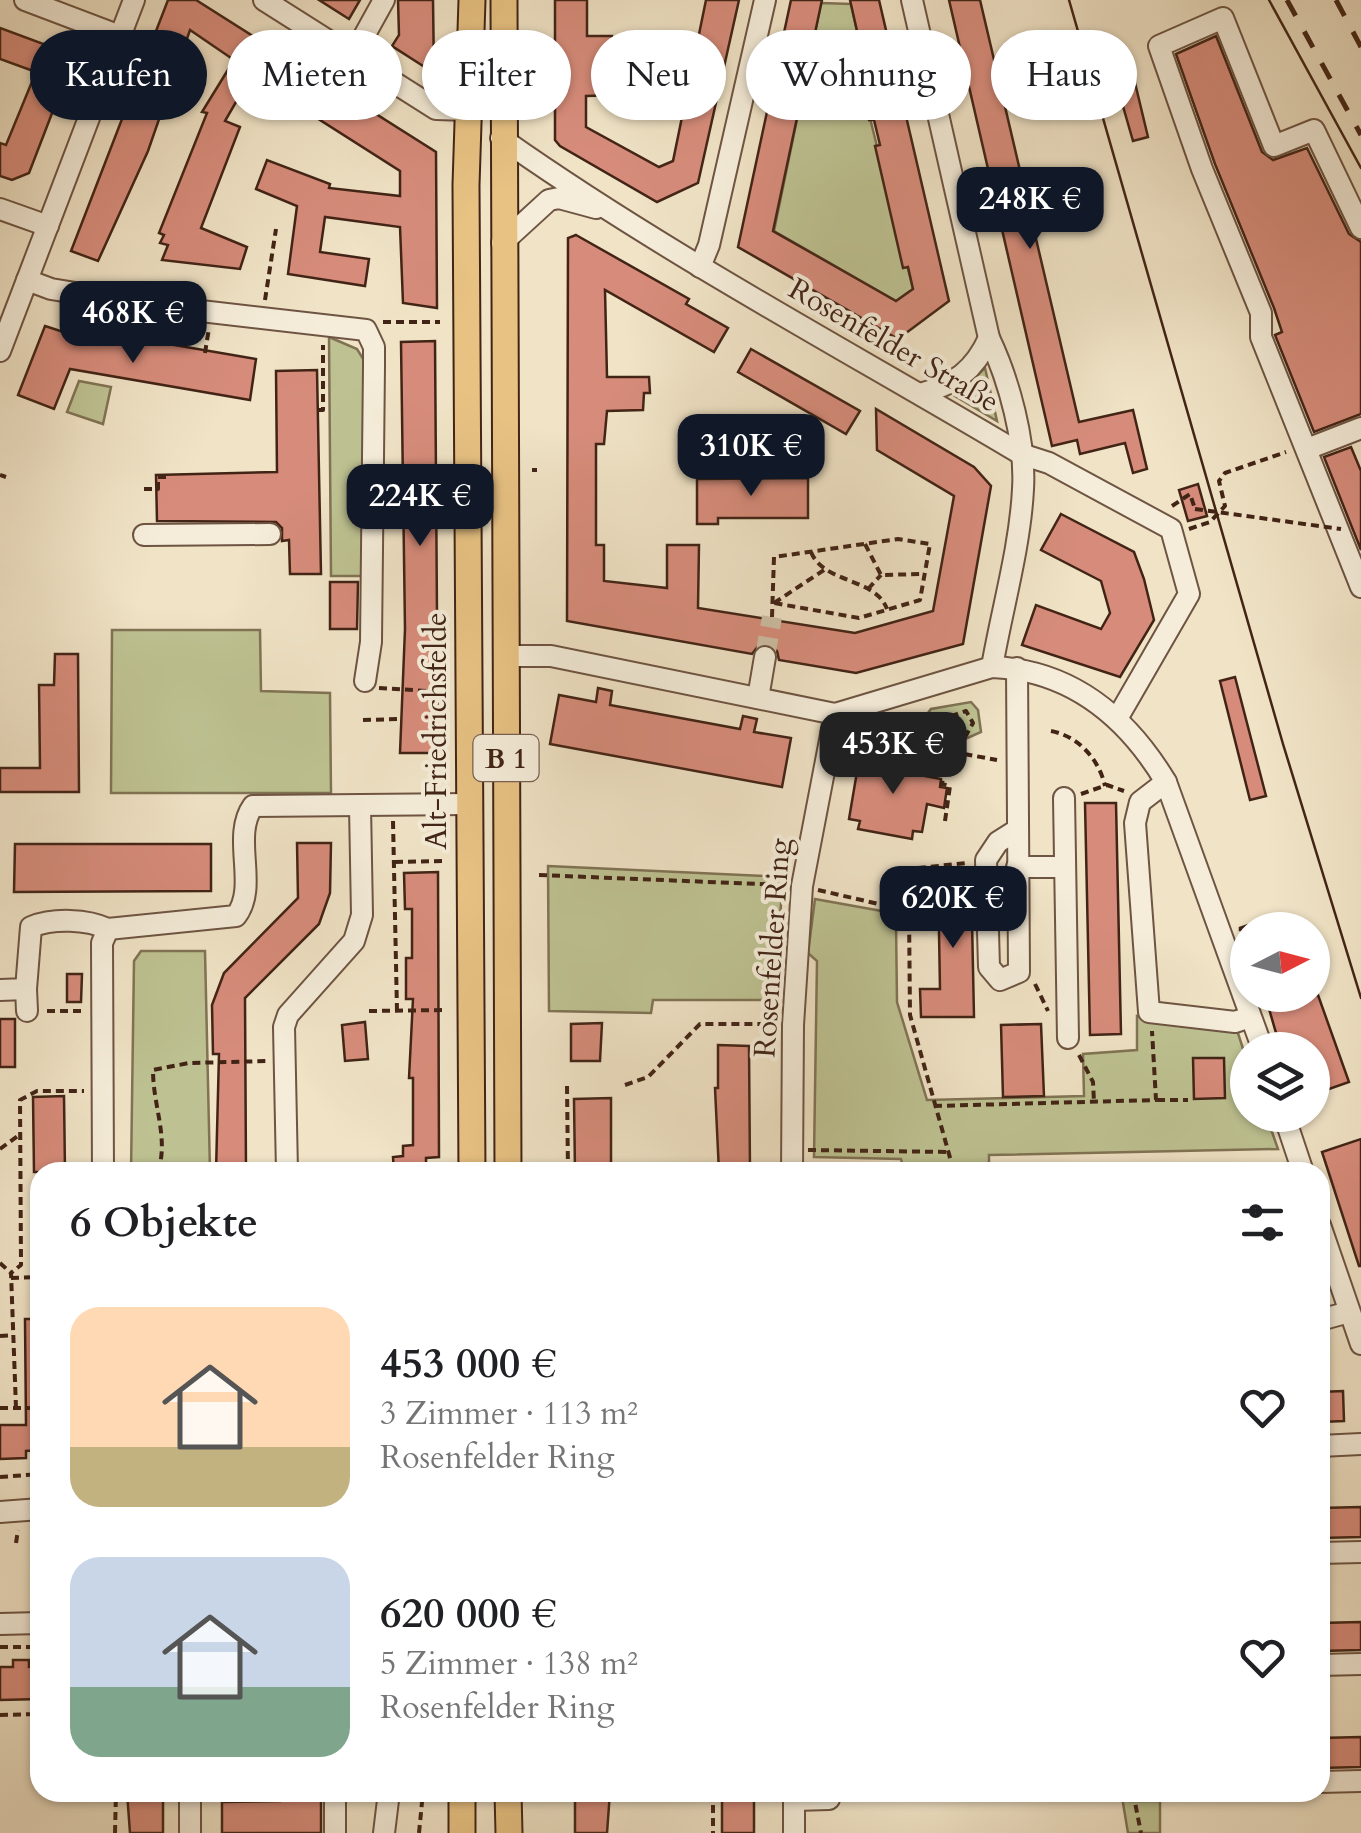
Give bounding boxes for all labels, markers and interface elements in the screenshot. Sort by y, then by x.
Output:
chip: Kaufen [30,30,207,120]
chip: Mieten [227,30,402,120]
chip: Filter [422,30,571,120]
chip: Neu [591,30,726,120]
chip: Wohnung [746,30,971,120]
chip: Haus [991,30,1137,120]
pin: 248K € [949,167,1111,252]
text: 248K € [979,177,1081,221]
street label: Rosenfelder Straße [781,269,1006,422]
pin: 468K € [52,281,214,366]
text: 468K € [82,291,184,335]
pin: 310K € [670,414,832,499]
text: 310K € [700,424,802,468]
pin: 224K € [339,464,501,549]
text: 224K € [369,474,471,518]
street label: Alt-Friedrichsfelde [416,612,457,850]
pin: 453K € [812,712,974,797]
text: 453K € [842,722,944,766]
road number: B 1 [474,735,538,781]
street label: Rosenfelder Ring [744,837,801,1059]
pin: 620K € [872,866,1034,951]
text: 620K € [902,876,1004,920]
north arrow [1230,912,1330,1012]
map controls [1230,912,1330,1132]
button: layers [1230,1032,1330,1132]
text: 6 Objekte [70,1194,258,1251]
icon: filters [1235,1195,1290,1250]
text: 453 000 € [380,1335,557,1392]
icon: home [150,1347,270,1467]
icon: heart [1235,1380,1290,1435]
text: 3 Zimmer · 113 m² [380,1392,638,1436]
text: Rosenfelder Ring [380,1436,614,1480]
text: 620 000 € [380,1585,557,1642]
icon: home [150,1597,270,1717]
icon: heart [1235,1630,1290,1685]
text: 5 Zimmer · 138 m² [380,1642,638,1686]
text: Rosenfelder Ring [380,1686,614,1730]

